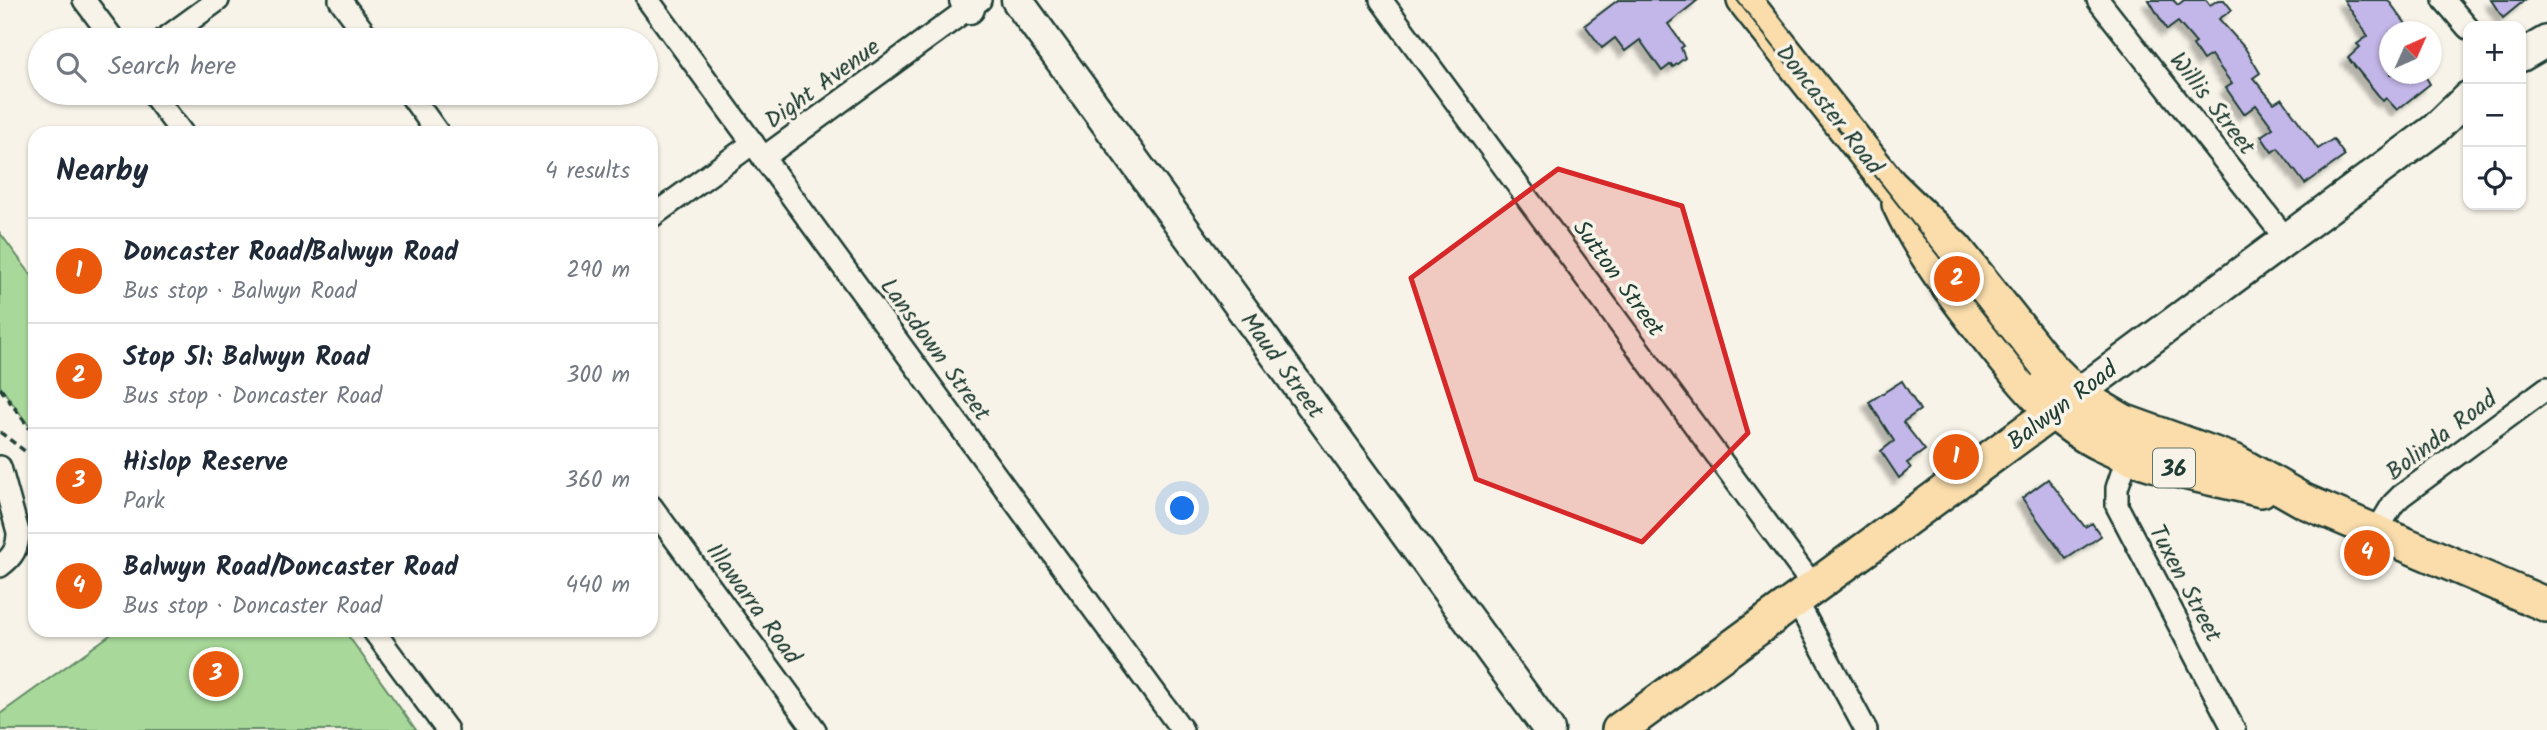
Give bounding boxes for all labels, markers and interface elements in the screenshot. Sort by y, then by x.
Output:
north arrow [2379,21,2442,84]
map controls [2463,21,2526,210]
button: + [2463,21,2526,84]
search box [28,28,658,105]
street label: Dight Avenue [757,29,889,140]
street label: Doncaster Road [1765,36,1893,185]
street label: Willis Street [2159,44,2265,165]
text: Search here [108,46,236,88]
icon: search [52,48,90,86]
button: − [2463,84,2526,147]
button: locate [2463,147,2526,210]
text: Nearby [56,148,148,196]
text: 4 results [545,154,630,190]
street label: Sutton Street [1562,212,1674,346]
text: Doncaster Road/Balwyn Road [123,232,458,274]
text: 1 [76,253,82,289]
text: 290 m [566,253,630,289]
pin: 2 [1934,253,1980,305]
street label: Lansdown Street [869,270,1001,431]
text: Bus stop · Balwyn Road [123,274,357,310]
street label: Maud Street [1230,304,1334,428]
text: Stop 51: Balwyn Road [123,337,370,379]
street label: Balwyn Road [1999,351,2128,461]
text: 2 [72,358,86,394]
text: 300 m [566,358,630,394]
text: Bus stop · Doncaster Road [123,379,382,415]
street label: Bolinda Road [2378,380,2507,491]
pin: 1 [1933,431,1979,483]
text: Hislop Reserve [123,442,288,484]
road number: 36 [2153,448,2195,488]
text: 3 [73,463,85,499]
text: 360 m [565,463,630,499]
text: Park [123,484,165,520]
your location [1165,491,1199,525]
street label: Tuxen Street [2137,518,2232,650]
pin: 4 [2344,527,2390,579]
street label: Illawarra Road [695,535,811,674]
text: Balwyn Road/Doncaster Road [123,547,458,589]
text: 4 [73,568,85,604]
text: 440 m [566,568,630,604]
text: Bus stop · Doncaster Road [123,589,382,625]
pin: 3 [193,648,239,700]

